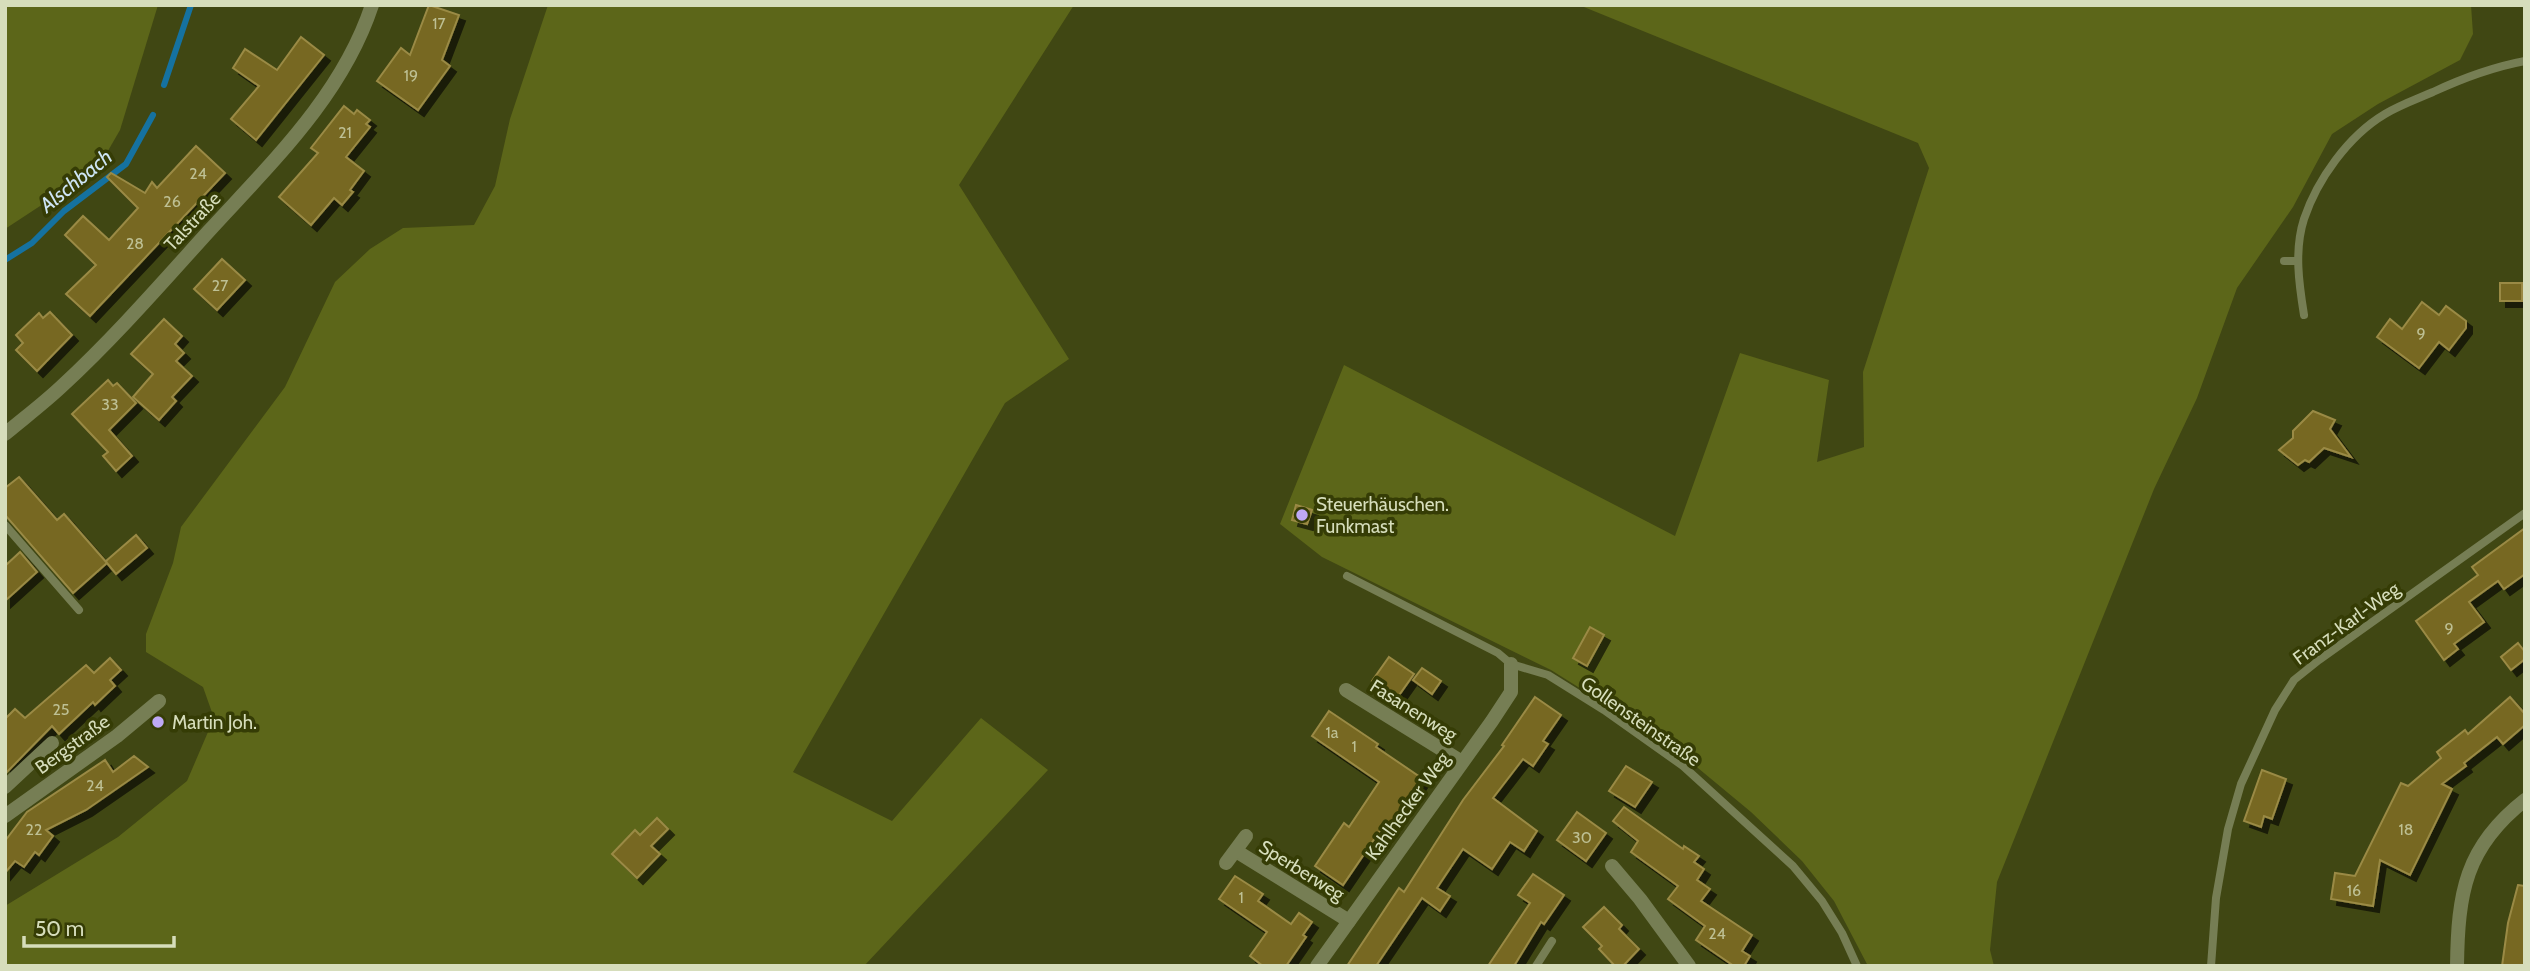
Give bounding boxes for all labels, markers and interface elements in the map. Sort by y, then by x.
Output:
house number: 17 [432,14,446,33]
house number: 19 [404,66,418,85]
house number: 21 [338,123,352,142]
water label: Alschbach [34,144,117,218]
house number: 24 [189,164,207,183]
street label: Talstraße [159,187,226,256]
house number: 26 [163,192,181,211]
house number: 28 [126,234,144,253]
house number: 27 [212,276,228,295]
house number: 9 [2416,324,2426,343]
house number: 33 [101,395,119,414]
place label: Steuerhäuschen. Funkmast [1316,493,1449,538]
marker: Steuerhäuschen. Funkmast [1294,507,1310,523]
street label: Franz-Karl-Weg [2289,577,2404,670]
house number: 9 [2444,619,2454,638]
street label: Gollensteinstraße [1576,672,1705,771]
street label: Fasanenweg [1366,675,1462,747]
house number: 25 [52,700,70,719]
street label: Bergstraße [31,710,114,779]
place label: Martin Joh. [172,711,257,734]
marker: Martin Joh. [150,714,166,730]
house number: 1a [1326,723,1339,742]
house number: 1 [1351,737,1357,756]
street label: Kahlhecker Weg [1361,747,1455,865]
house number: 24 [86,776,104,795]
house number: 22 [26,820,42,839]
house number: 18 [2399,820,2413,839]
house number: 30 [1572,828,1592,847]
street label: Sperberweg [1255,835,1349,906]
house number: 16 [2347,881,2361,900]
house number: 1 [1238,888,1244,907]
scale bar [24,904,175,948]
text: 50 m [35,916,84,941]
house number: 24 [1708,924,1726,943]

